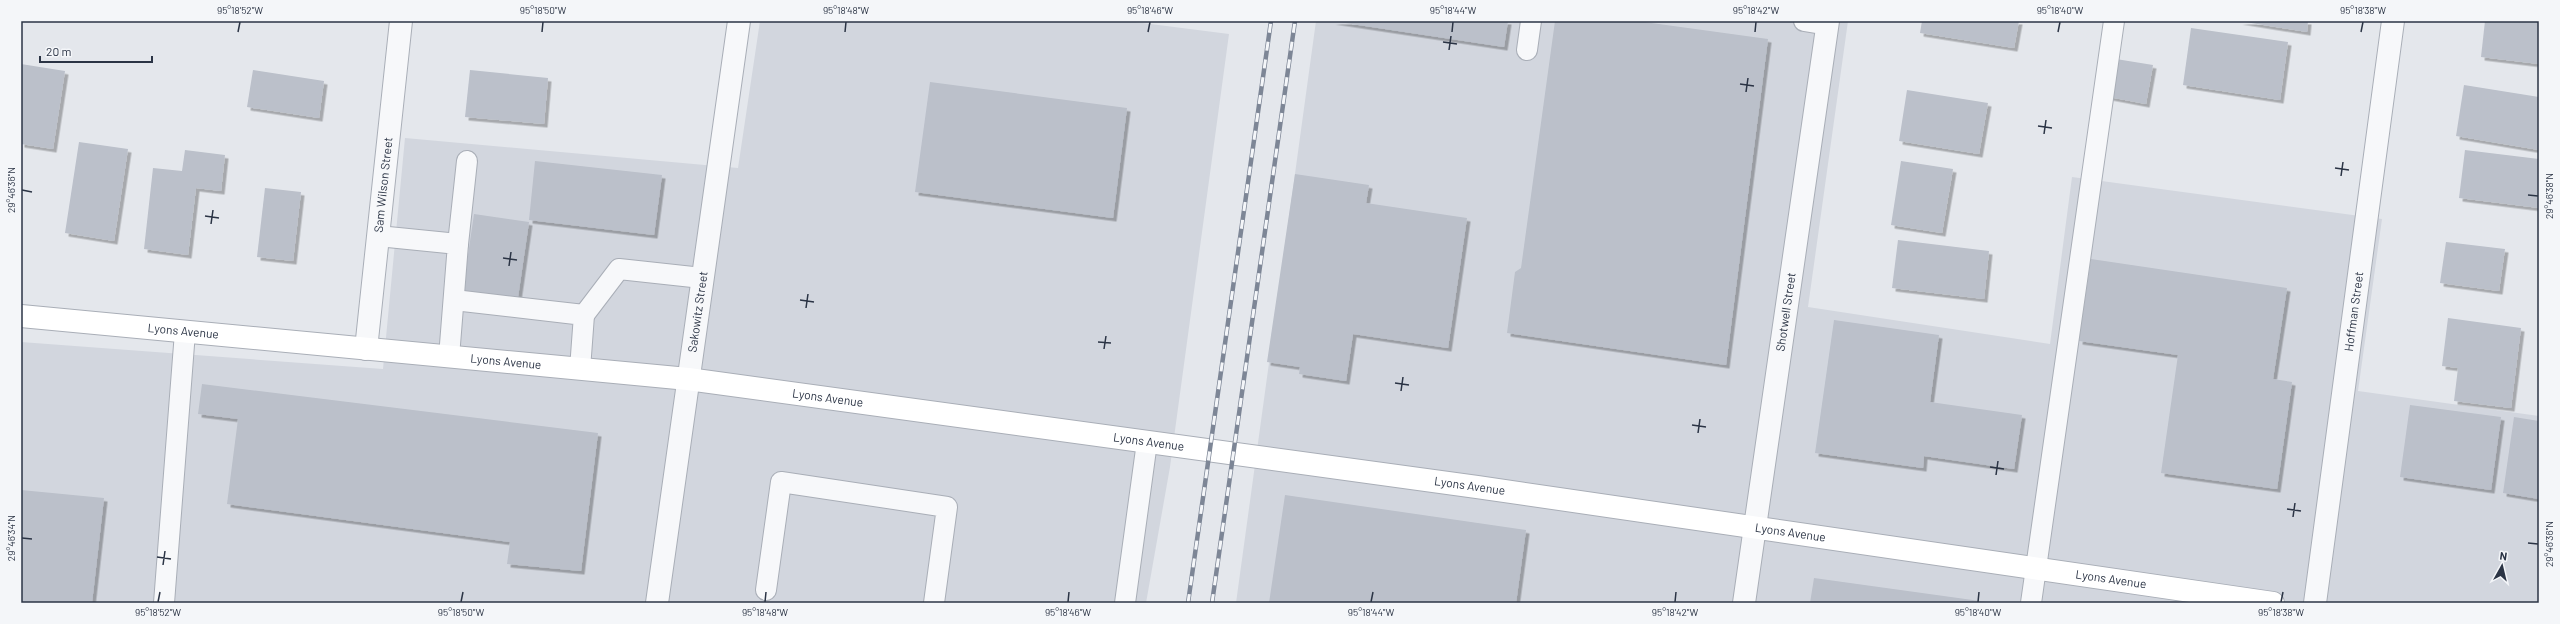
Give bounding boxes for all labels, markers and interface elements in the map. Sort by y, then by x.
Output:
text: 95°18'52"W [217,4,263,16]
text: 95°18'50"W [520,4,566,16]
text: 95°18'48"W [823,4,869,16]
text: 95°18'46"W [1127,4,1173,16]
text: 95°18'44"W [1430,4,1476,16]
text: 95°18'42"W [1733,4,1779,16]
text: 95°18'40"W [2037,4,2084,16]
text: 95°18'38"W [2340,4,2386,16]
scale bar [40,38,152,64]
text: 20 m [46,44,72,58]
street label: Sam Wilson Street [370,136,395,233]
text: 29°46'36"N [5,167,17,213]
text: 29°46'38"N [2543,173,2555,219]
street label: Sakowitz Street [684,270,710,353]
street label: Shotwell Street [1772,271,1798,352]
street label: Hoffman Street [2341,271,2365,352]
street label: Lyons Avenue [147,320,220,341]
street label: Lyons Avenue [470,350,542,371]
street label: Lyons Avenue [792,385,864,409]
street label: Lyons Avenue [1113,429,1185,453]
street label: Lyons Avenue [1434,473,1506,497]
text: 29°46'34"N [5,515,17,561]
street label: Lyons Avenue [1754,520,1827,544]
text: 29°46'36"N [2543,521,2555,567]
north arrow [2482,546,2522,586]
text: N [2499,549,2508,563]
street label: Lyons Avenue [2075,566,2147,590]
text: 95°18'52"W [135,606,181,618]
text: 95°18'50"W [438,606,484,618]
text: 95°18'48"W [742,606,788,618]
text: 95°18'46"W [1045,606,1091,618]
text: 95°18'44"W [1348,606,1394,618]
text: 95°18'42"W [1652,606,1698,618]
text: 95°18'40"W [1955,606,2002,618]
text: 95°18'38"W [2258,606,2304,618]

